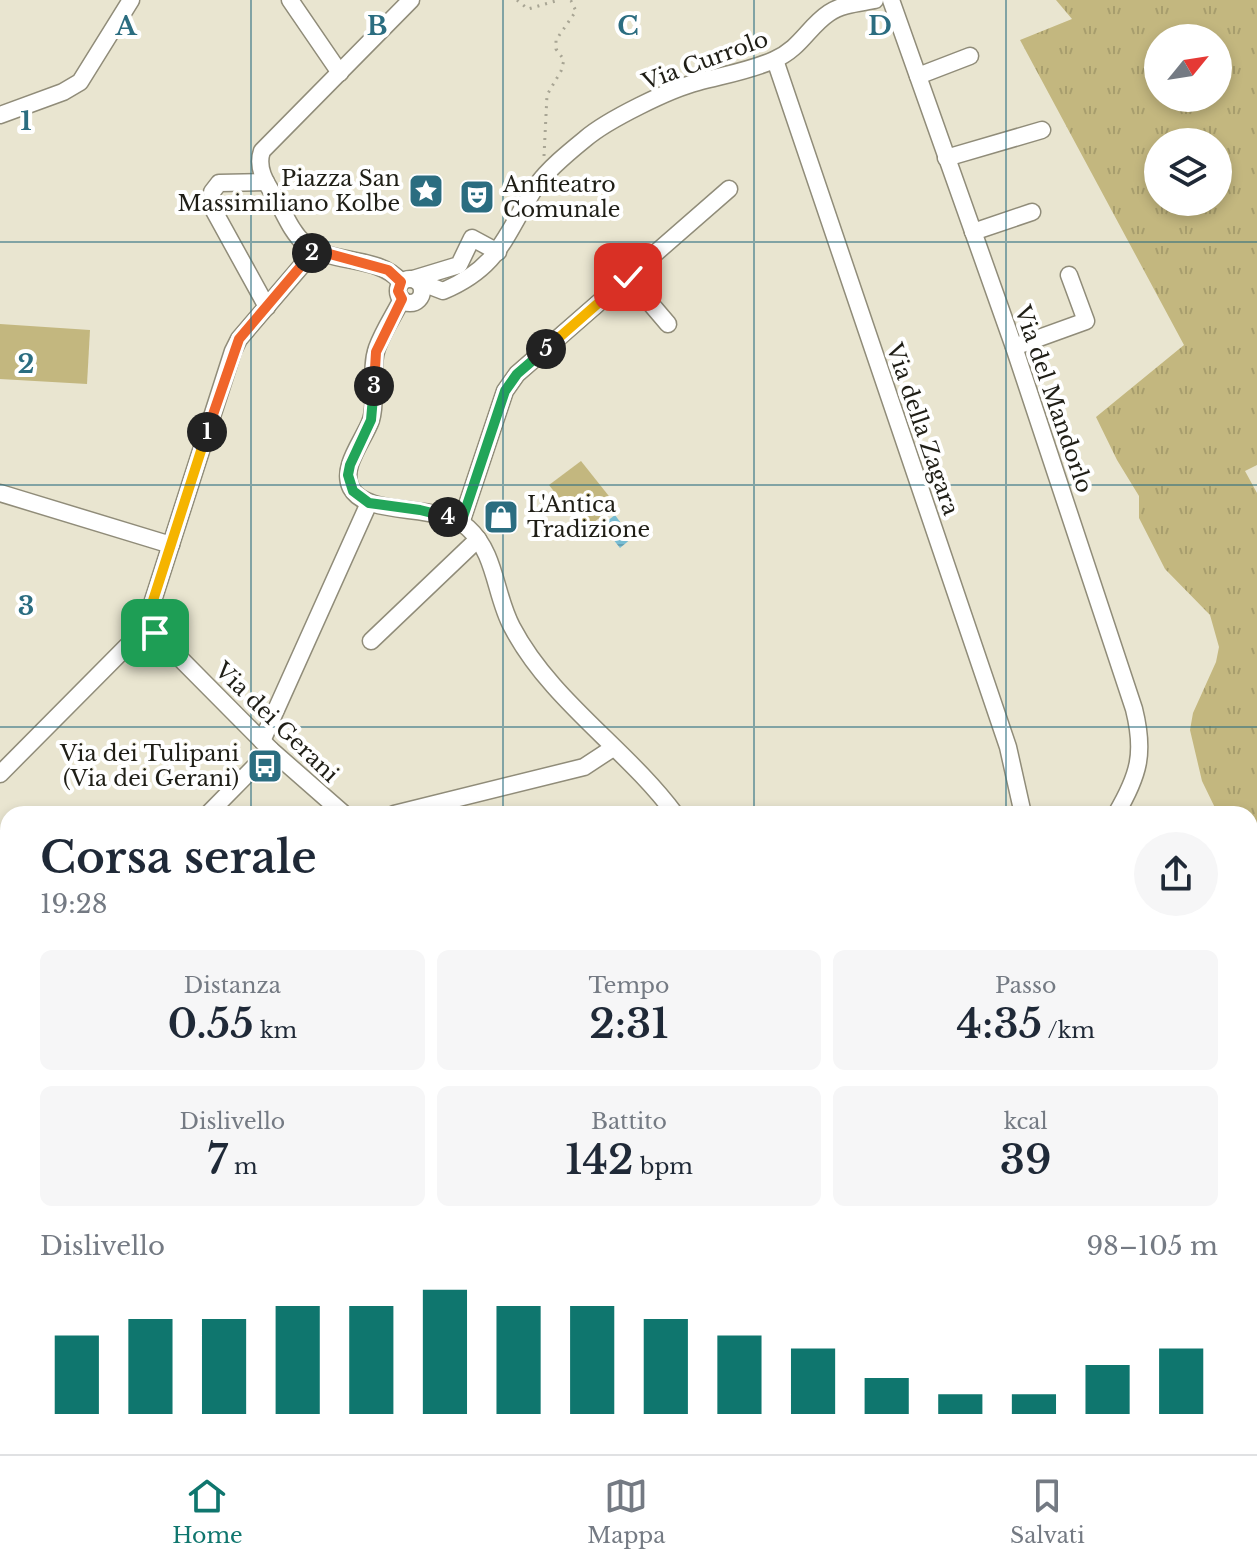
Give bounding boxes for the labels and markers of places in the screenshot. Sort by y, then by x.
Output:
place label: Piazza San Massimiliano Kolbe [178,165,400,217]
place label: Anfiteatro Comunale [502,171,620,223]
place icon: Piazza San Massimiliano Kolbe [407,172,445,210]
theatre icon: Anfiteatro Comunale [458,178,496,216]
pin: 2 [292,233,332,273]
pin [594,243,662,311]
pin: 5 [526,329,566,369]
pin: 3 [354,366,394,406]
pin: 1 [187,412,227,452]
place label: L'Antica Tradizione [527,491,650,543]
pin: 4 [428,497,468,537]
shop icon: L'Antica Tradizione [482,498,520,536]
pin [121,599,189,667]
place label: Via dei Tulipani (Via dei Gerani) [59,740,239,792]
bus stop icon: Via dei Tulipani (Via dei Gerani) [246,747,284,785]

